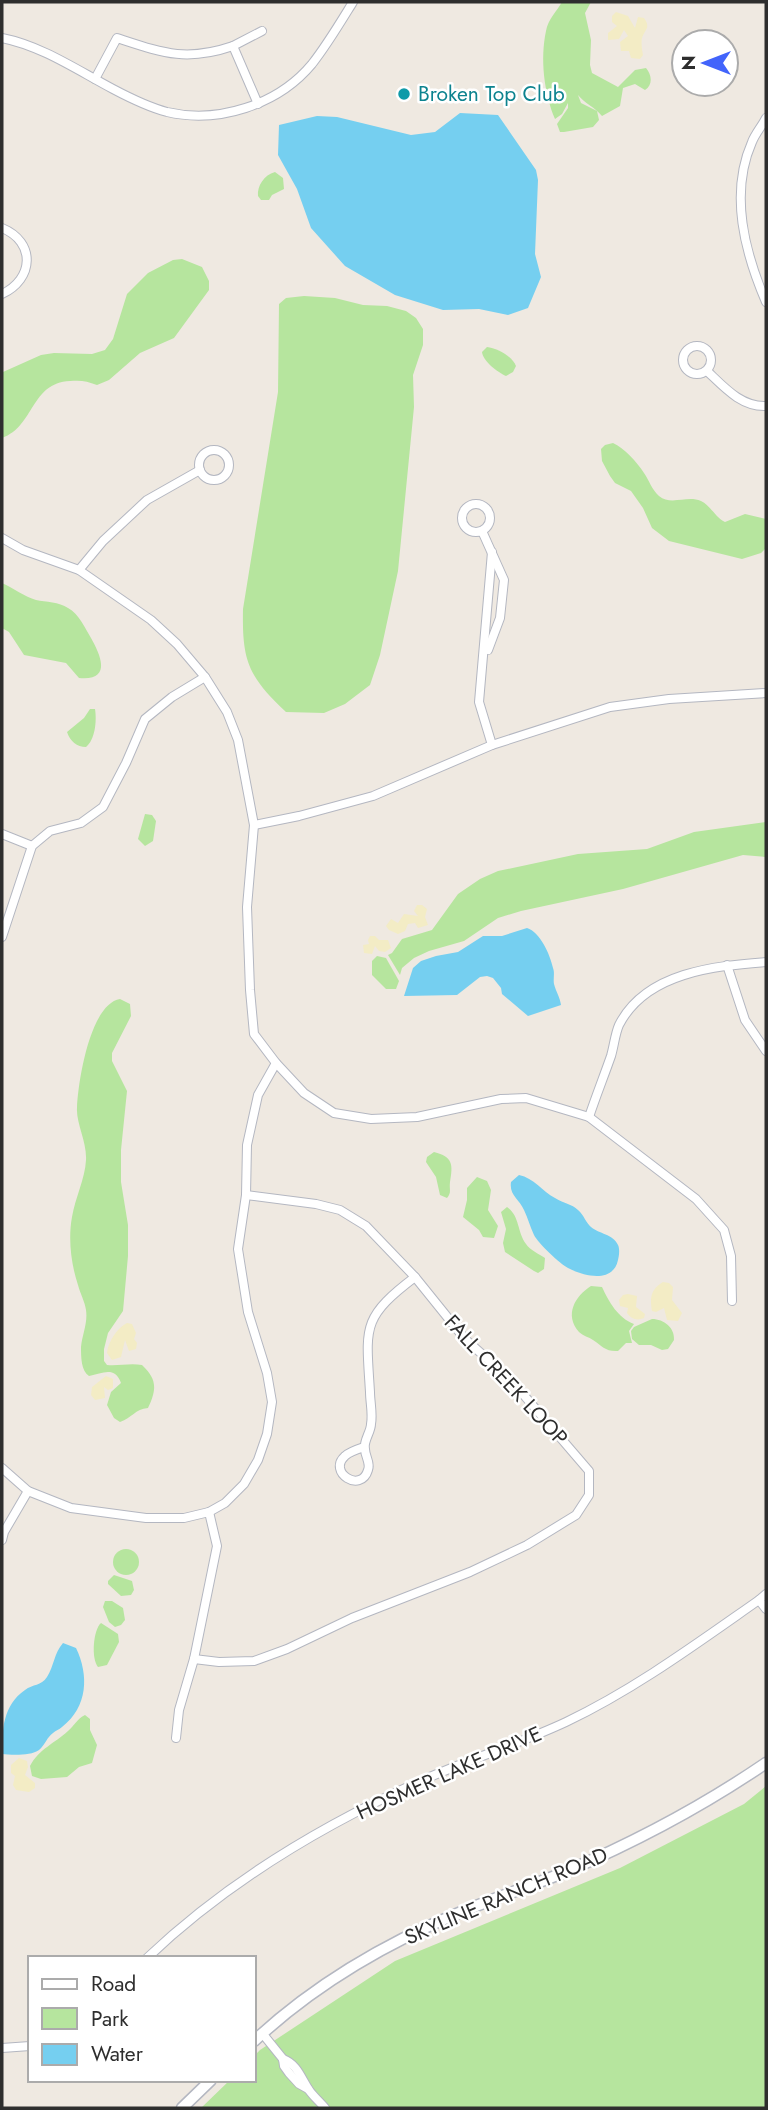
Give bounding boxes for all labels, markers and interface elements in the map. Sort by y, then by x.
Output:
north arrow [670,28,740,98]
text: N [675,55,702,71]
place label: Broken Top Club [418,79,565,109]
marker: Broken Top Club [396,86,412,102]
street label: FALL CREEK LOOP [437,1308,575,1452]
street label: HOSMER LAKE DRIVE [352,1719,546,1827]
street label: SKYLINE RANCH ROAD [400,1840,612,1952]
legend [28,1956,256,2082]
text: Road [91,1969,136,1999]
text: Park [91,2004,129,2034]
text: Water [91,2039,144,2069]

